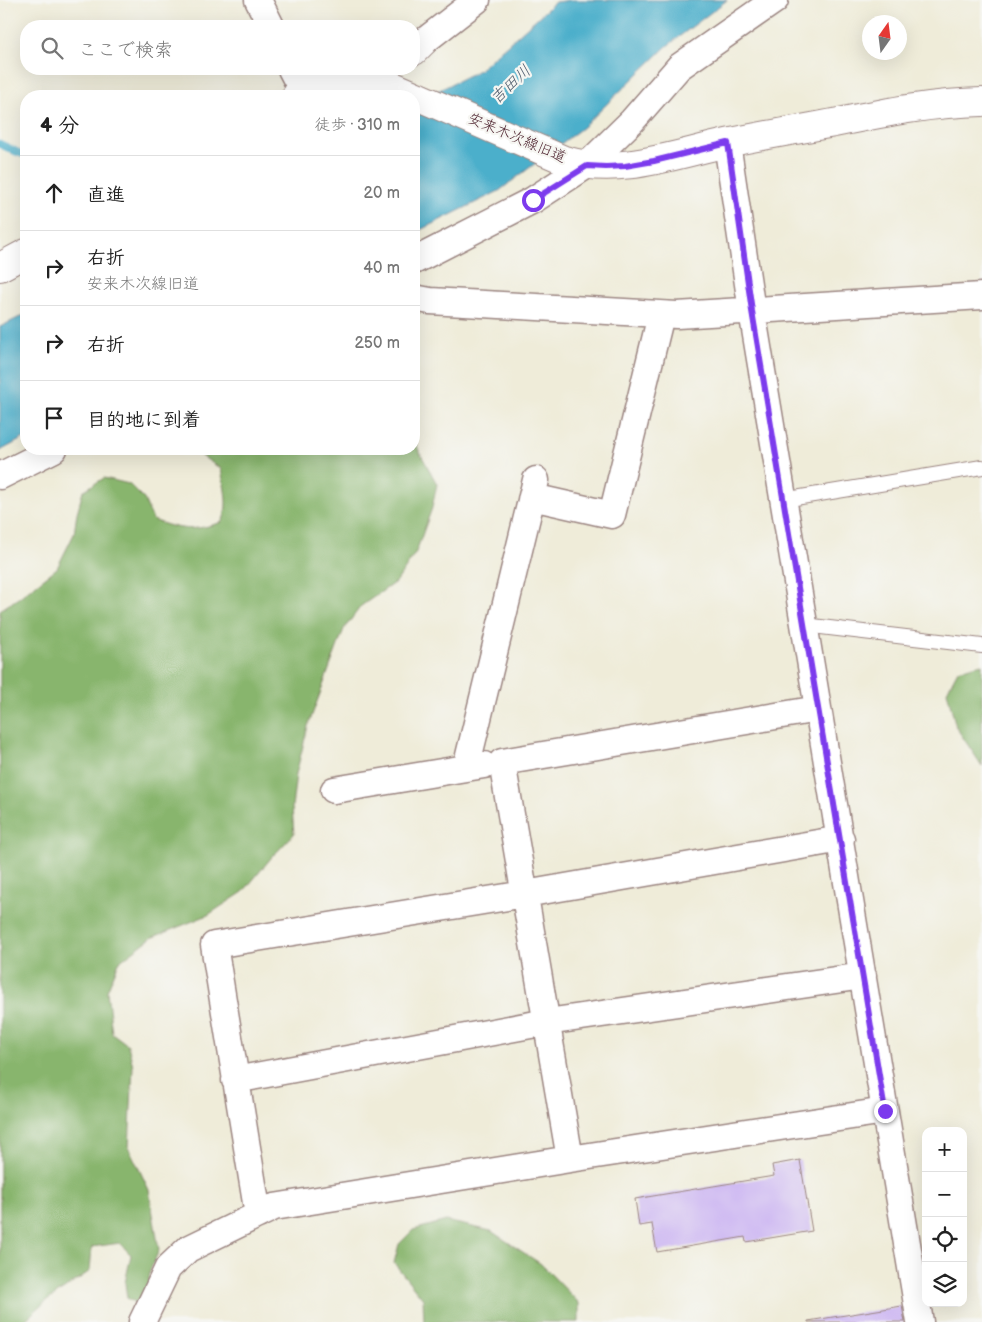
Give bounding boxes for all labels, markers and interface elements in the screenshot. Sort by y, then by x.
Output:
north arrow [862,15,907,60]
search box [20,20,420,75]
icon: search [38,34,66,62]
text: ここで検索 [78,39,173,62]
water label: 吉田川 [487,62,535,108]
street label: 安来木次線旧道 [465,109,569,167]
text: 4 分 [40,113,79,138]
text: 徒歩 · 310 m [315,116,400,135]
icon: ahead [40,179,68,207]
text: 直進 [87,184,125,207]
text: 20 m [364,184,400,203]
route start [522,189,545,212]
text: 右折 [87,247,125,270]
icon: right [40,254,68,282]
text: 40 m [363,259,400,278]
text: 安来木次線旧道 [87,275,199,294]
icon: right [40,329,68,357]
text: 右折 [87,334,125,357]
text: 250 m [354,334,400,353]
icon: arrive [40,404,68,432]
text: 目的地に到着 [87,409,201,432]
route end [874,1100,897,1123]
map controls [922,1127,967,1307]
button: + [922,1127,967,1172]
button: − [922,1172,967,1217]
button: locate [922,1217,967,1262]
button: layers [922,1262,967,1307]

